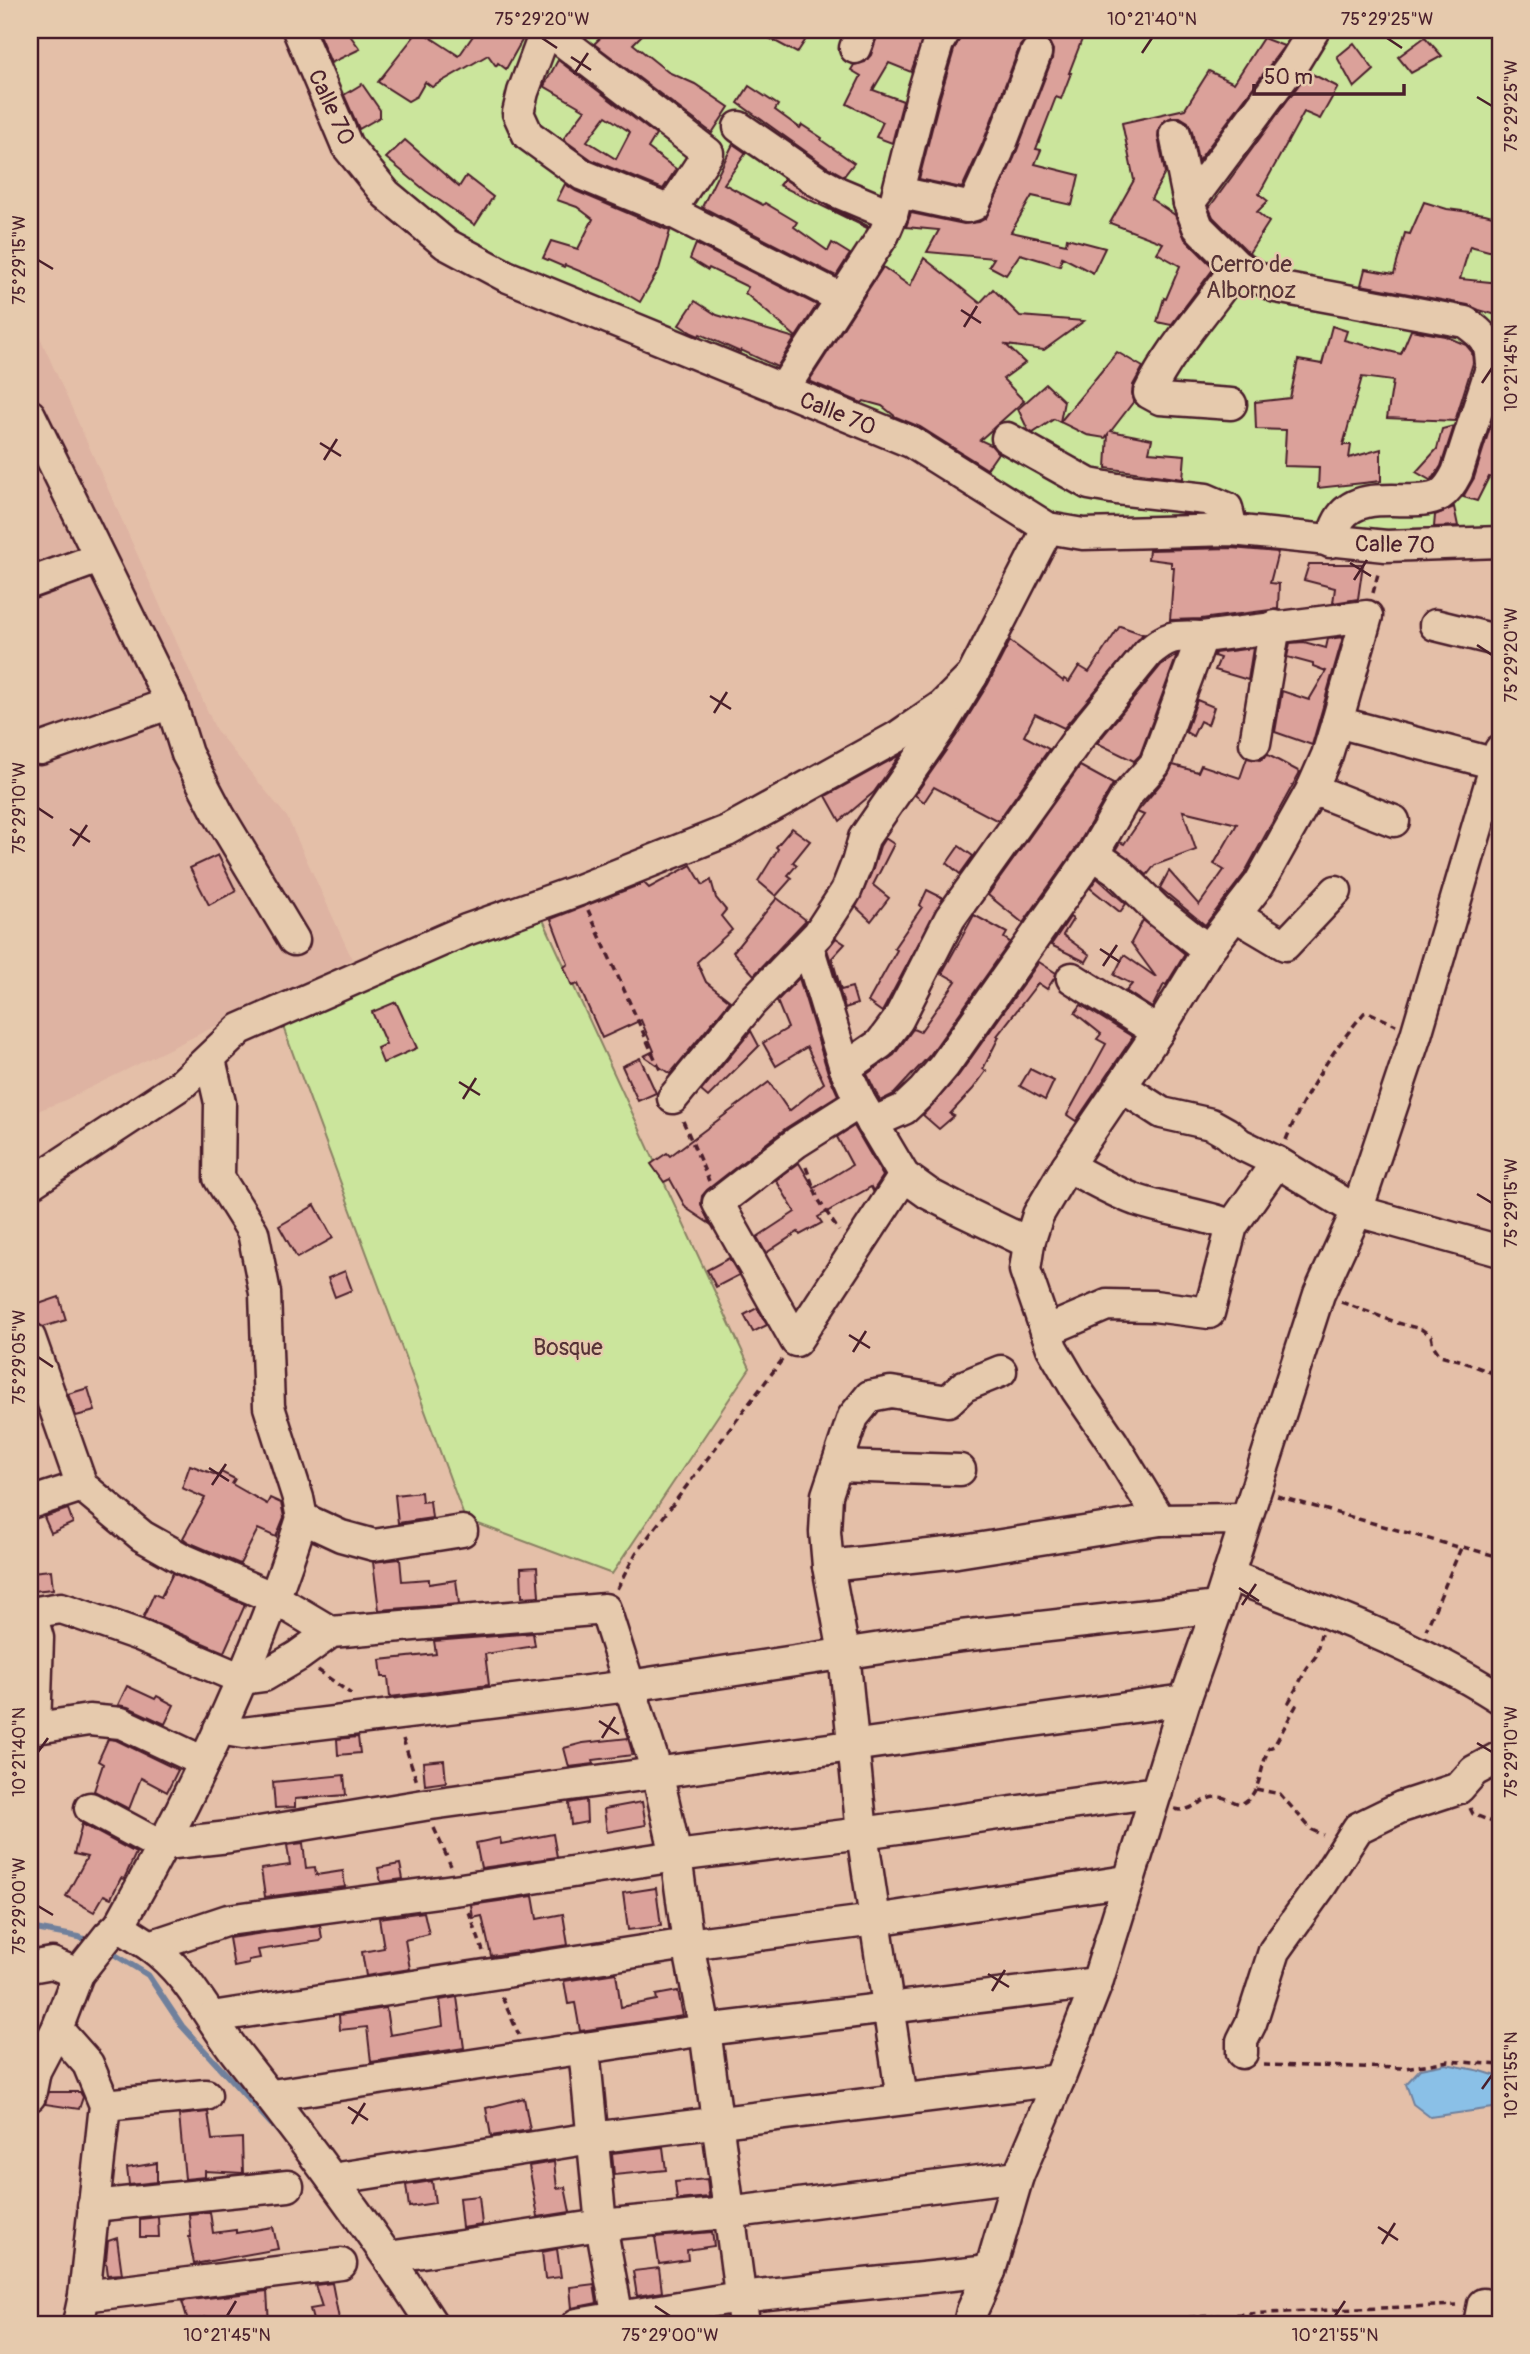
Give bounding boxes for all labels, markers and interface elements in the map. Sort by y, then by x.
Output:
text: 75°29'20"W [494,8,590,31]
text: 10°21'40"N [1107,8,1197,31]
text: 75°29'25"W [1341,8,1433,31]
scale bar [1254,52,1404,96]
text: 75°29'25"W [1500,60,1523,152]
text: 50 m [1264,64,1313,91]
street label: Calle 70 [301,65,362,150]
text: 75°29'15"W [8,215,31,305]
park label: Cerro de Albornoz [1206,250,1296,305]
text: 10°21'45"N [1500,324,1523,412]
street label: Calle 70 [795,385,880,442]
street label: Calle 70 [1355,529,1435,560]
text: 75°29'20"W [1500,607,1523,703]
text: 75°29'10"W [8,762,31,854]
text: 75°29'15"W [1500,1158,1523,1248]
text: 75°29'05"W [8,1310,31,1404]
park label: Bosque [533,1333,603,1362]
text: 75°29'10"W [1500,1706,1523,1798]
text: 10°21'40"N [8,1707,31,1797]
text: 75°29'00"W [8,1857,31,1955]
text: 10°21'55"N [1500,2032,1523,2118]
text: 10°21'45"N [183,2324,271,2347]
text: 75°29'00"W [621,2324,719,2347]
text: 10°21'55"N [1292,2324,1378,2347]

